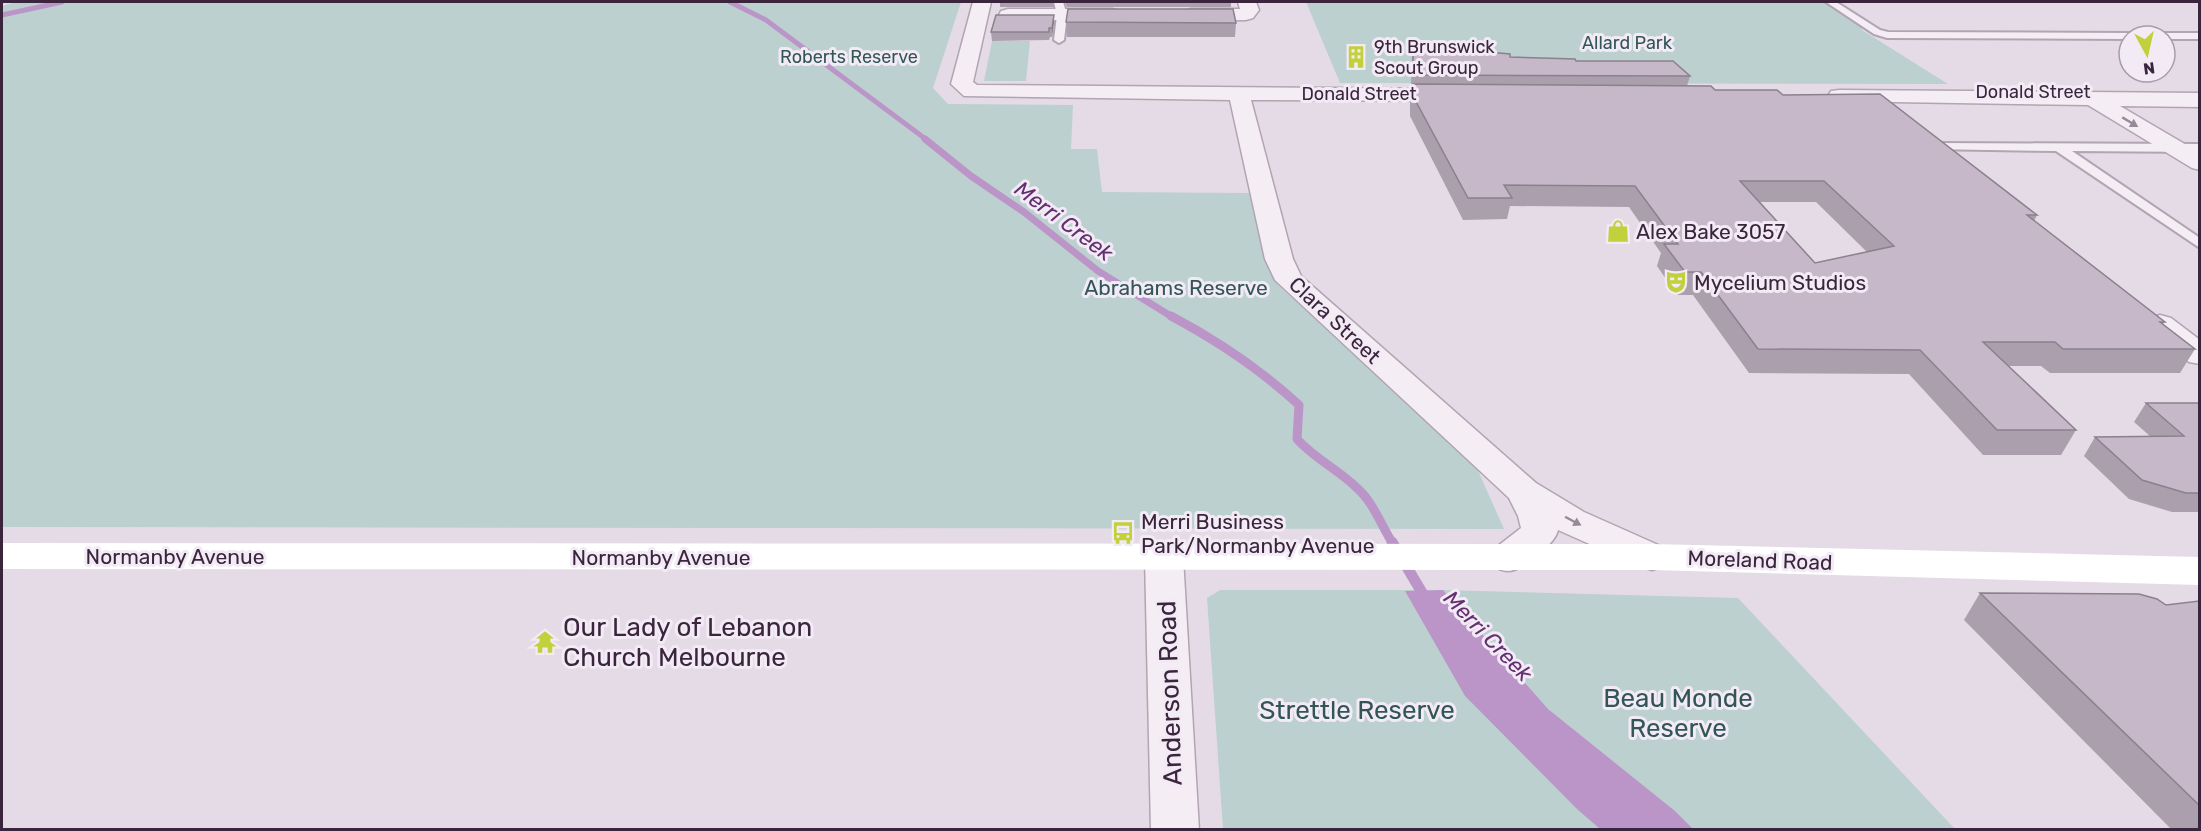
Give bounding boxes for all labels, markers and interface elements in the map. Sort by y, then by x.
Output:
north arrow [2117,24,2177,84]
park label: Allard Park [1582,32,1673,54]
place label: 9th Brunswick Scout Group [1374,36,1495,79]
building icon: 9th Brunswick Scout Group [1343,44,1369,70]
park label: Roberts Reserve [780,46,918,68]
text: N [2142,58,2156,79]
street label: Donald Street [1975,81,2091,103]
street label: Donald Street [1301,83,1417,105]
one-way arrow [2122,116,2138,127]
water label: Merri Creek [1009,175,1119,267]
shop icon: Alex Bake 3057 [1605,218,1631,244]
place label: Alex Bake 3057 [1636,219,1785,244]
theatre icon: Mycelium Studios [1663,269,1689,295]
place label: Mycelium Studios [1694,270,1866,295]
street label: Clara Street [1284,271,1386,369]
park label: Abrahams Reserve [1084,275,1268,300]
place label: Merri Business Park/Normanby Avenue [1141,509,1374,558]
one-way arrow [1565,516,1582,526]
bus stop icon: Merri Business Park/Normanby Avenue [1110,520,1136,546]
street label: Normanby Avenue [86,544,264,569]
street label: Normanby Avenue [572,545,750,570]
street label: Moreland Road [1687,545,1833,575]
water label: Merri Creek [1438,585,1539,688]
street label: Anderson Road [1151,600,1189,786]
place label: Our Lady of Lebanon Church Melbourne [563,612,812,673]
temple icon: Our Lady of Lebanon Church Melbourne [532,629,558,655]
park label: Beau Monde Reserve [1603,683,1753,744]
park label: Strettle Reserve [1259,695,1455,726]

